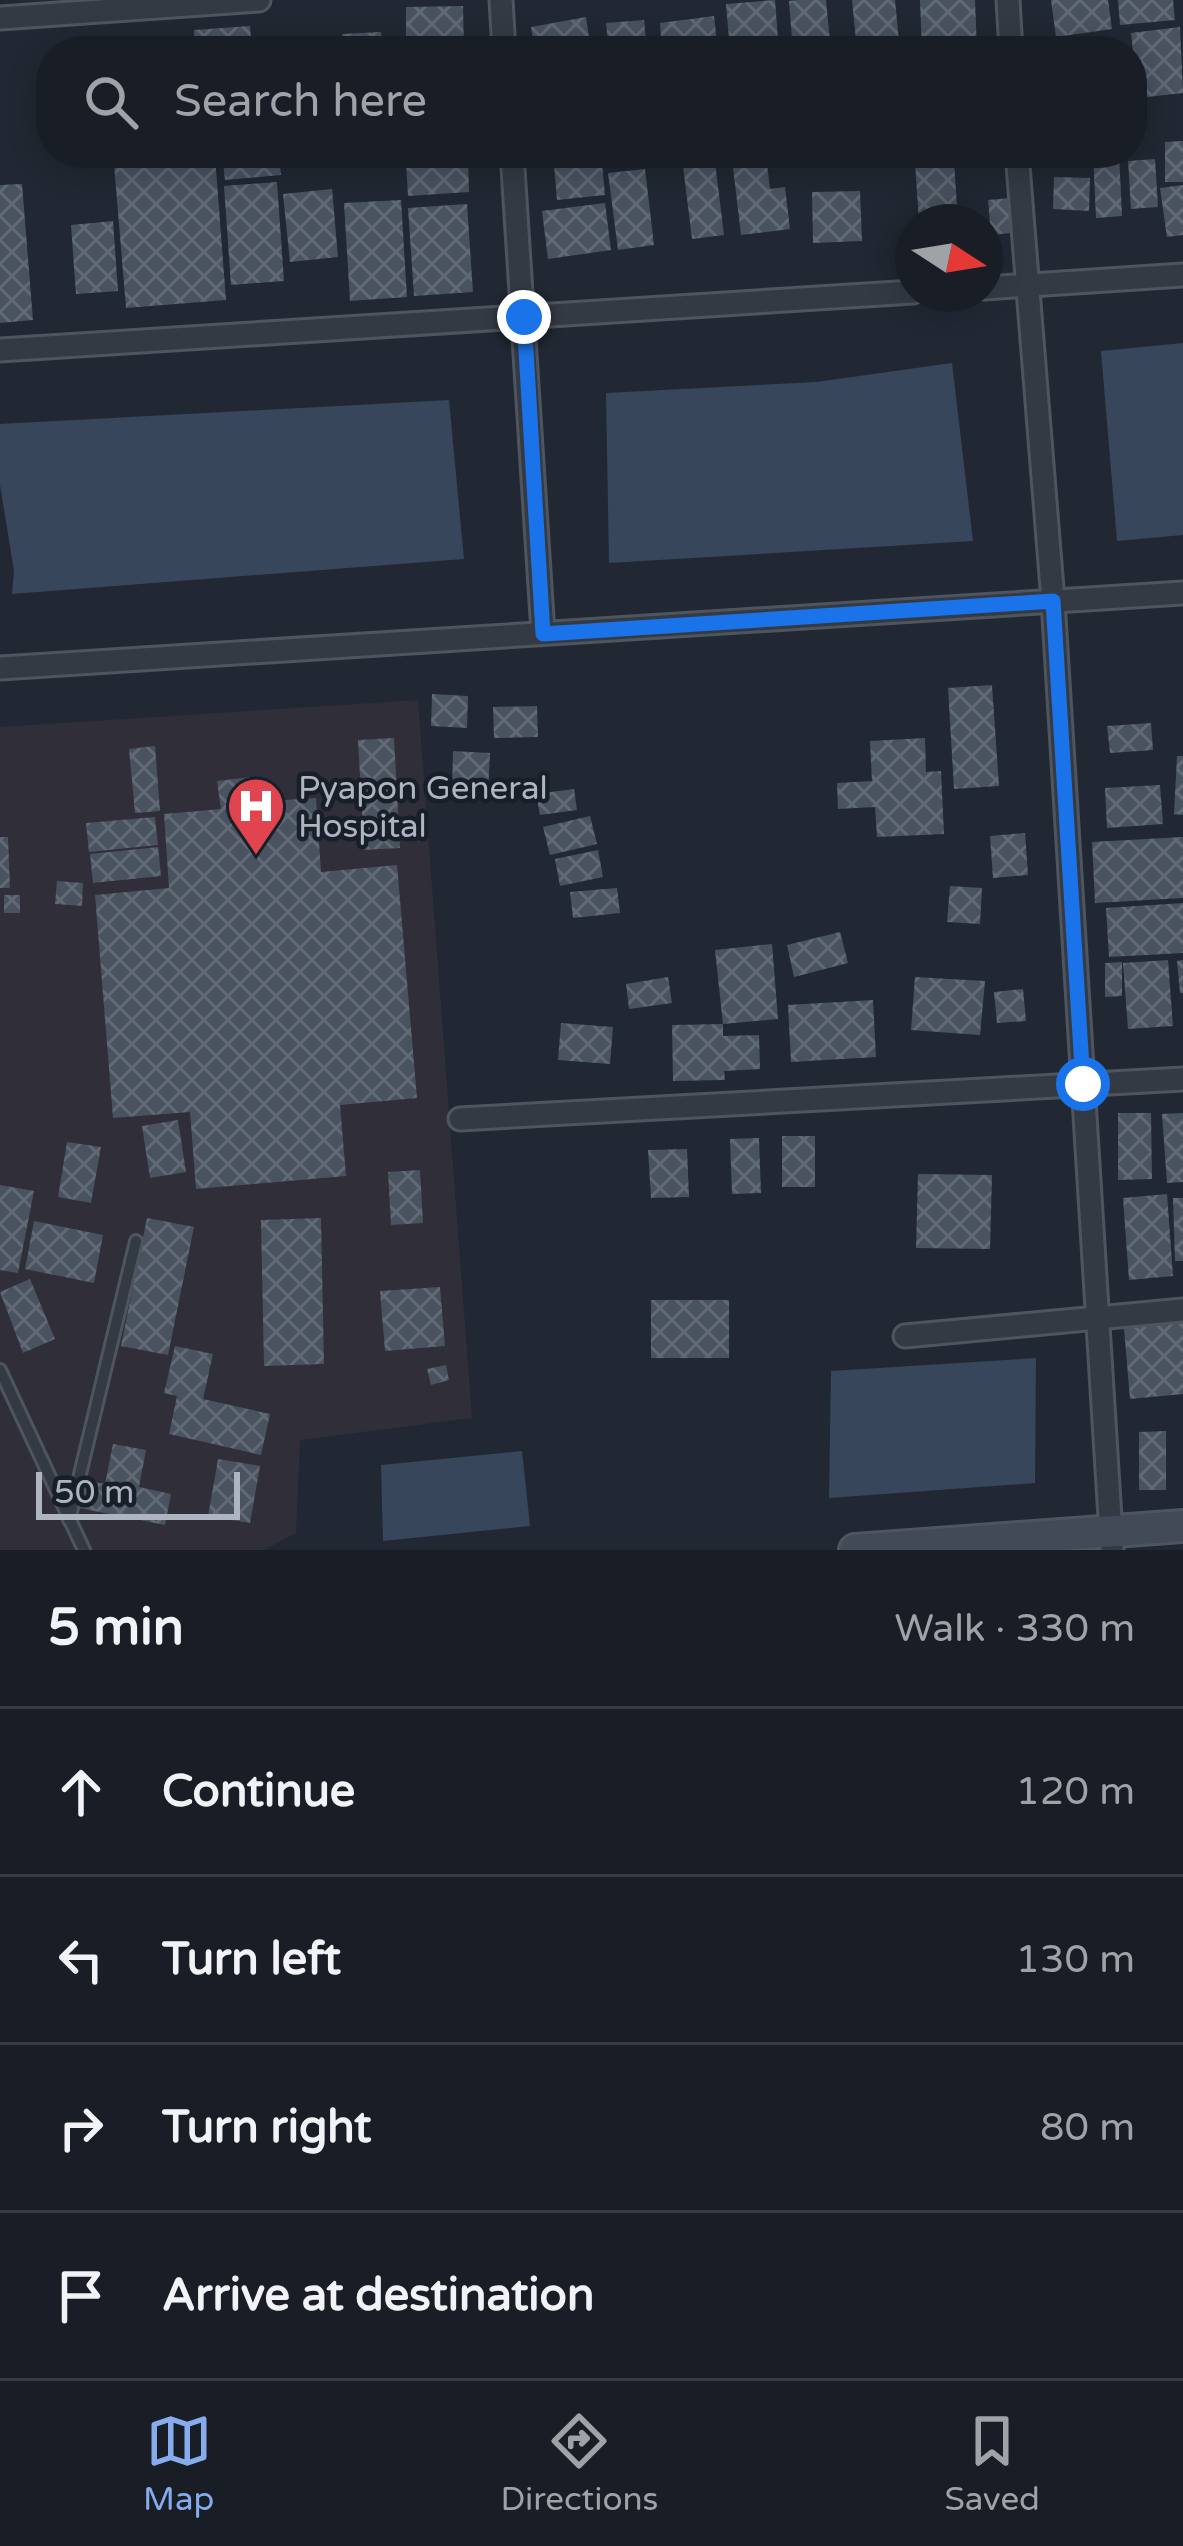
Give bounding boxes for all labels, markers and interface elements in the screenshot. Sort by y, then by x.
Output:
search box [36,36,1147,168]
icon: search [78,69,144,135]
text: Search here [174,75,427,129]
north arrow [895,204,1003,312]
route end [497,290,551,344]
place label: Pyapon General Hospital [298,769,548,846]
hospital icon: Pyapon General Hospital [225,775,287,857]
route start [1056,1057,1110,1111]
scale bar [36,1466,240,1519]
text: 50 m [54,1473,134,1512]
text: 5 min [48,1597,184,1659]
text: Walk · 330 m [894,1605,1135,1652]
icon: ahead [48,1759,114,1825]
text: Continue [162,1765,355,1819]
text: 120 m [1016,1768,1135,1815]
icon: left [48,1927,114,1993]
text: Turn left [162,1933,341,1987]
text: 130 m [1016,1936,1135,1983]
icon: right [48,2095,114,2161]
text: Turn right [162,2101,371,2155]
text: 80 m [1040,2104,1135,2151]
icon: arrive [48,2263,114,2329]
text: Arrive at destination [162,2269,594,2323]
tab: Map [143,2408,214,2519]
tab: Directions [500,2408,658,2519]
tab: Saved [945,2408,1040,2519]

